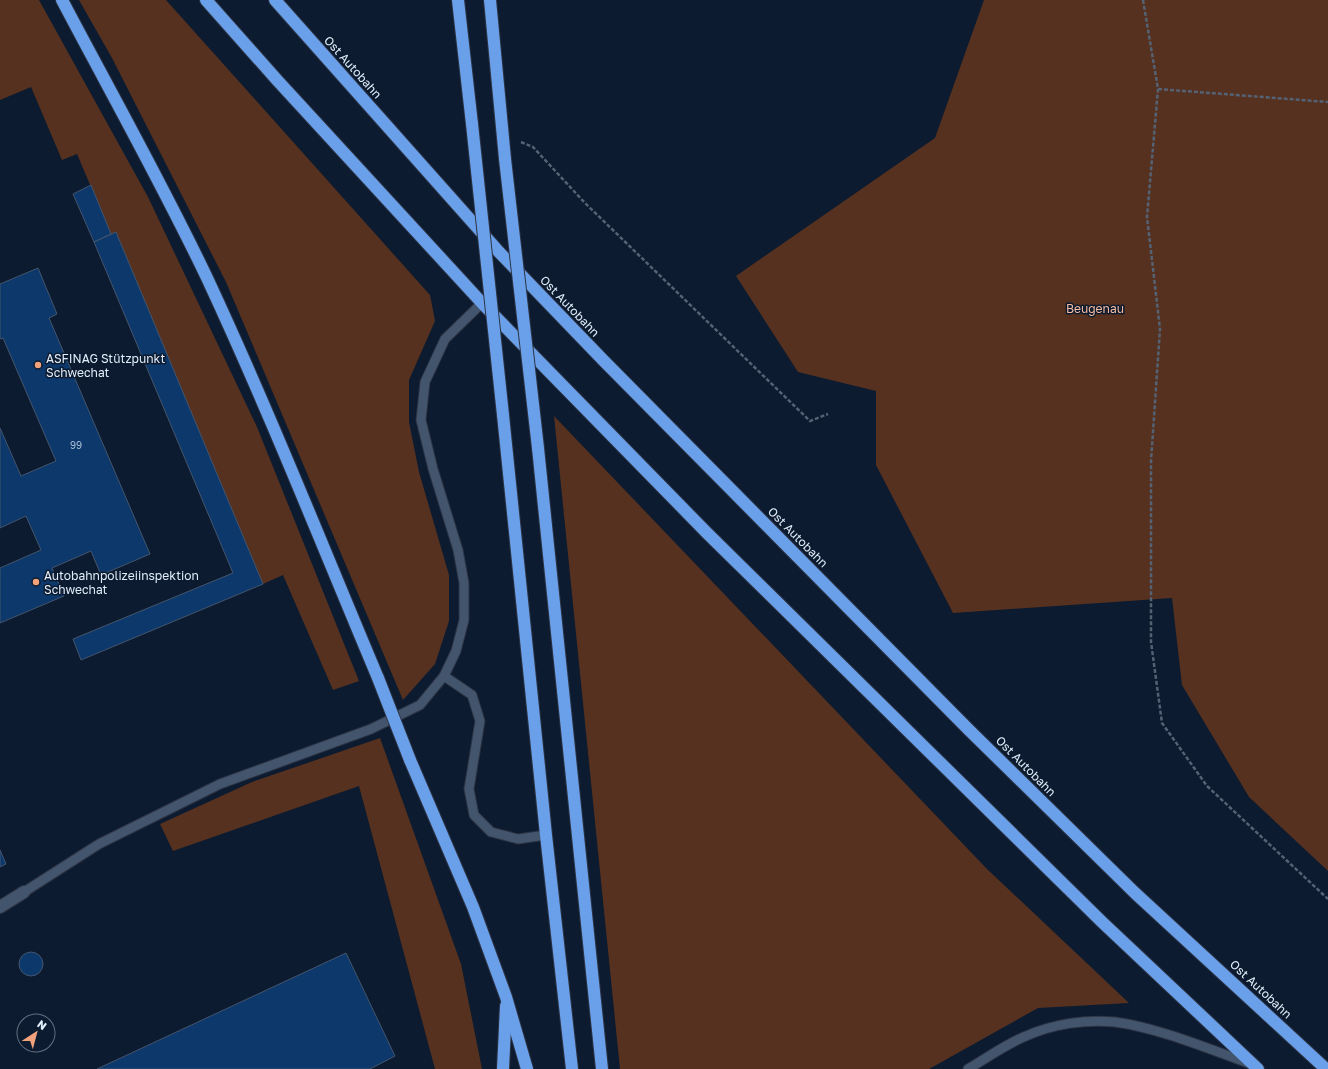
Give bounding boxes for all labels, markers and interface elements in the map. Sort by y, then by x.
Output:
street label: Ost Autobahn [321,33,385,101]
street label: Ost Autobahn [537,272,603,340]
park label: Beugenau [1066,301,1124,316]
place label: ASFINAG Stützpunkt Schwechat [46,351,166,380]
marker: ASFINAG Stützpunkt Schwechat [33,360,43,370]
house number: 99 [70,439,82,451]
street label: Ost Autobahn [765,504,831,570]
place label: Autobahnpolizeiinspektion Schwechat [44,568,199,597]
marker: Autobahnpolizeiinspektion Schwechat [31,577,41,587]
street label: Ost Autobahn [993,733,1059,799]
street label: Ost Autobahn [1227,957,1295,1021]
north arrow [16,1013,56,1053]
text: N [35,1017,49,1032]

